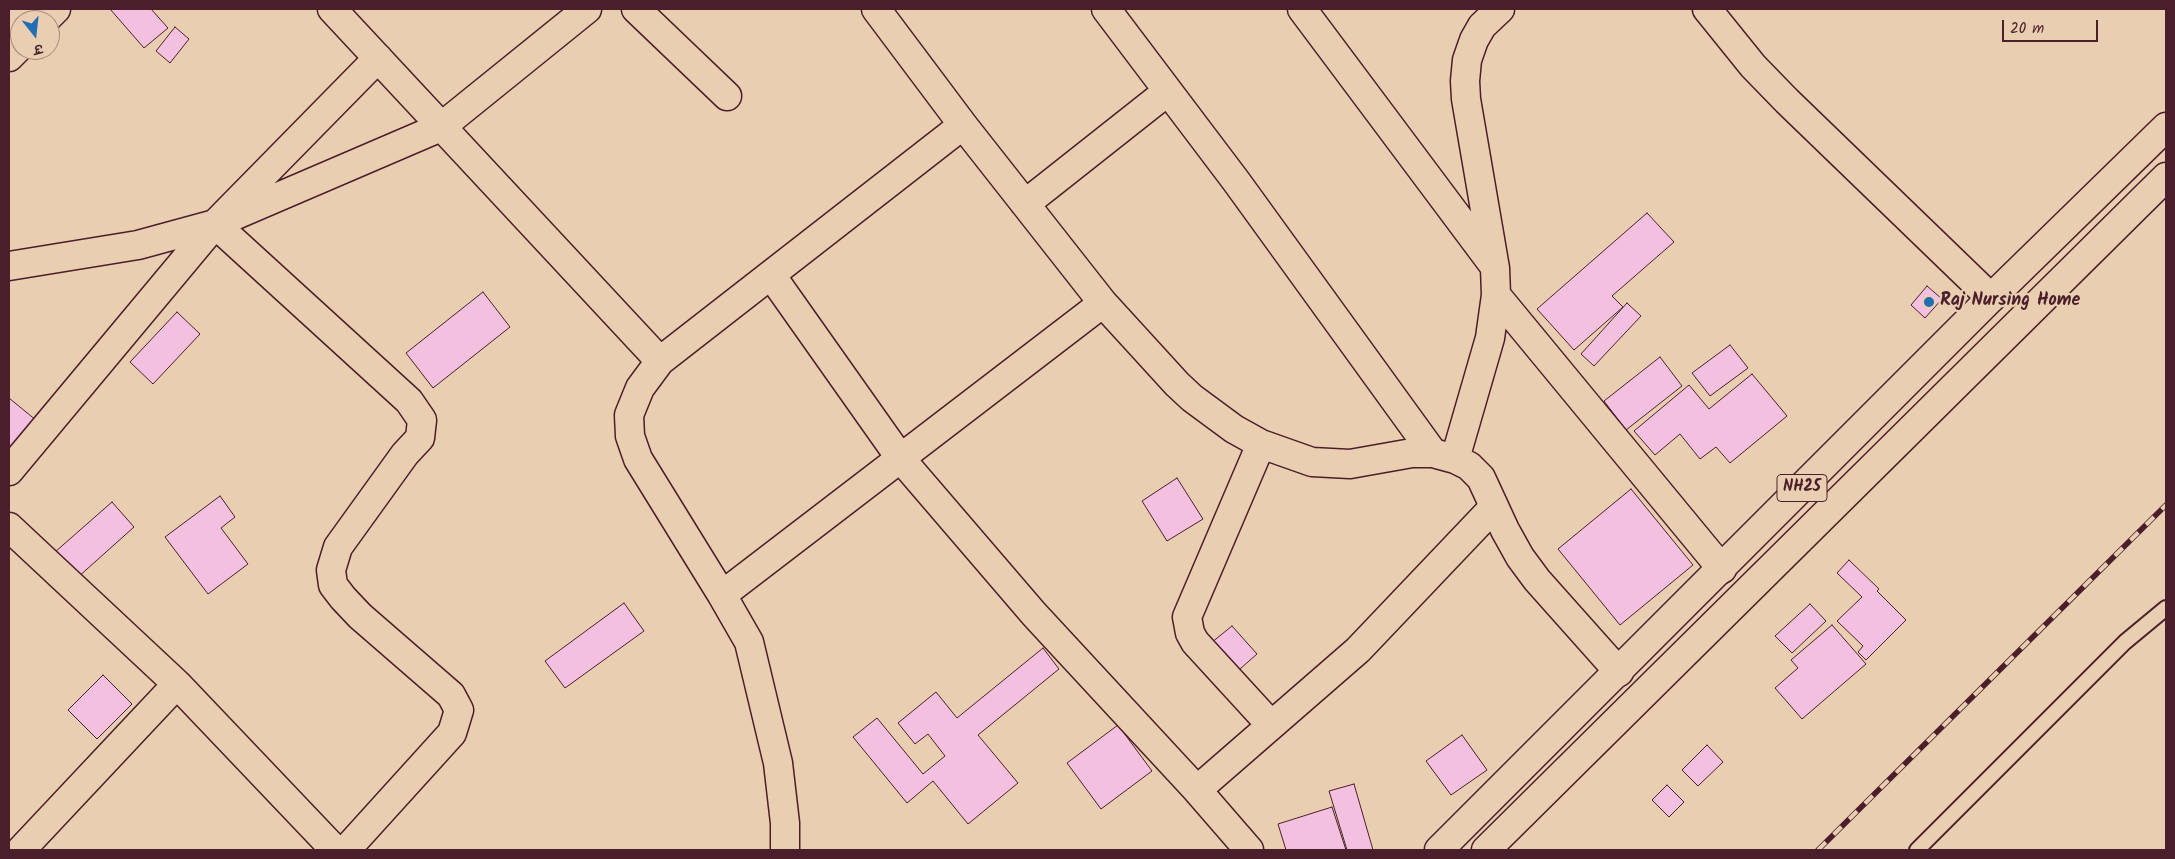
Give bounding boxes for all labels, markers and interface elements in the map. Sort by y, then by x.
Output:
north arrow [10,10,60,60]
scale bar [2005,10,2101,42]
text: 20 m [2010,17,2044,41]
text: उ [32,37,46,60]
place label: Raj Nursing Home [1940,291,2080,313]
marker: Raj Nursing Home [1922,295,1936,309]
road number: NH25 [1777,474,1827,502]

